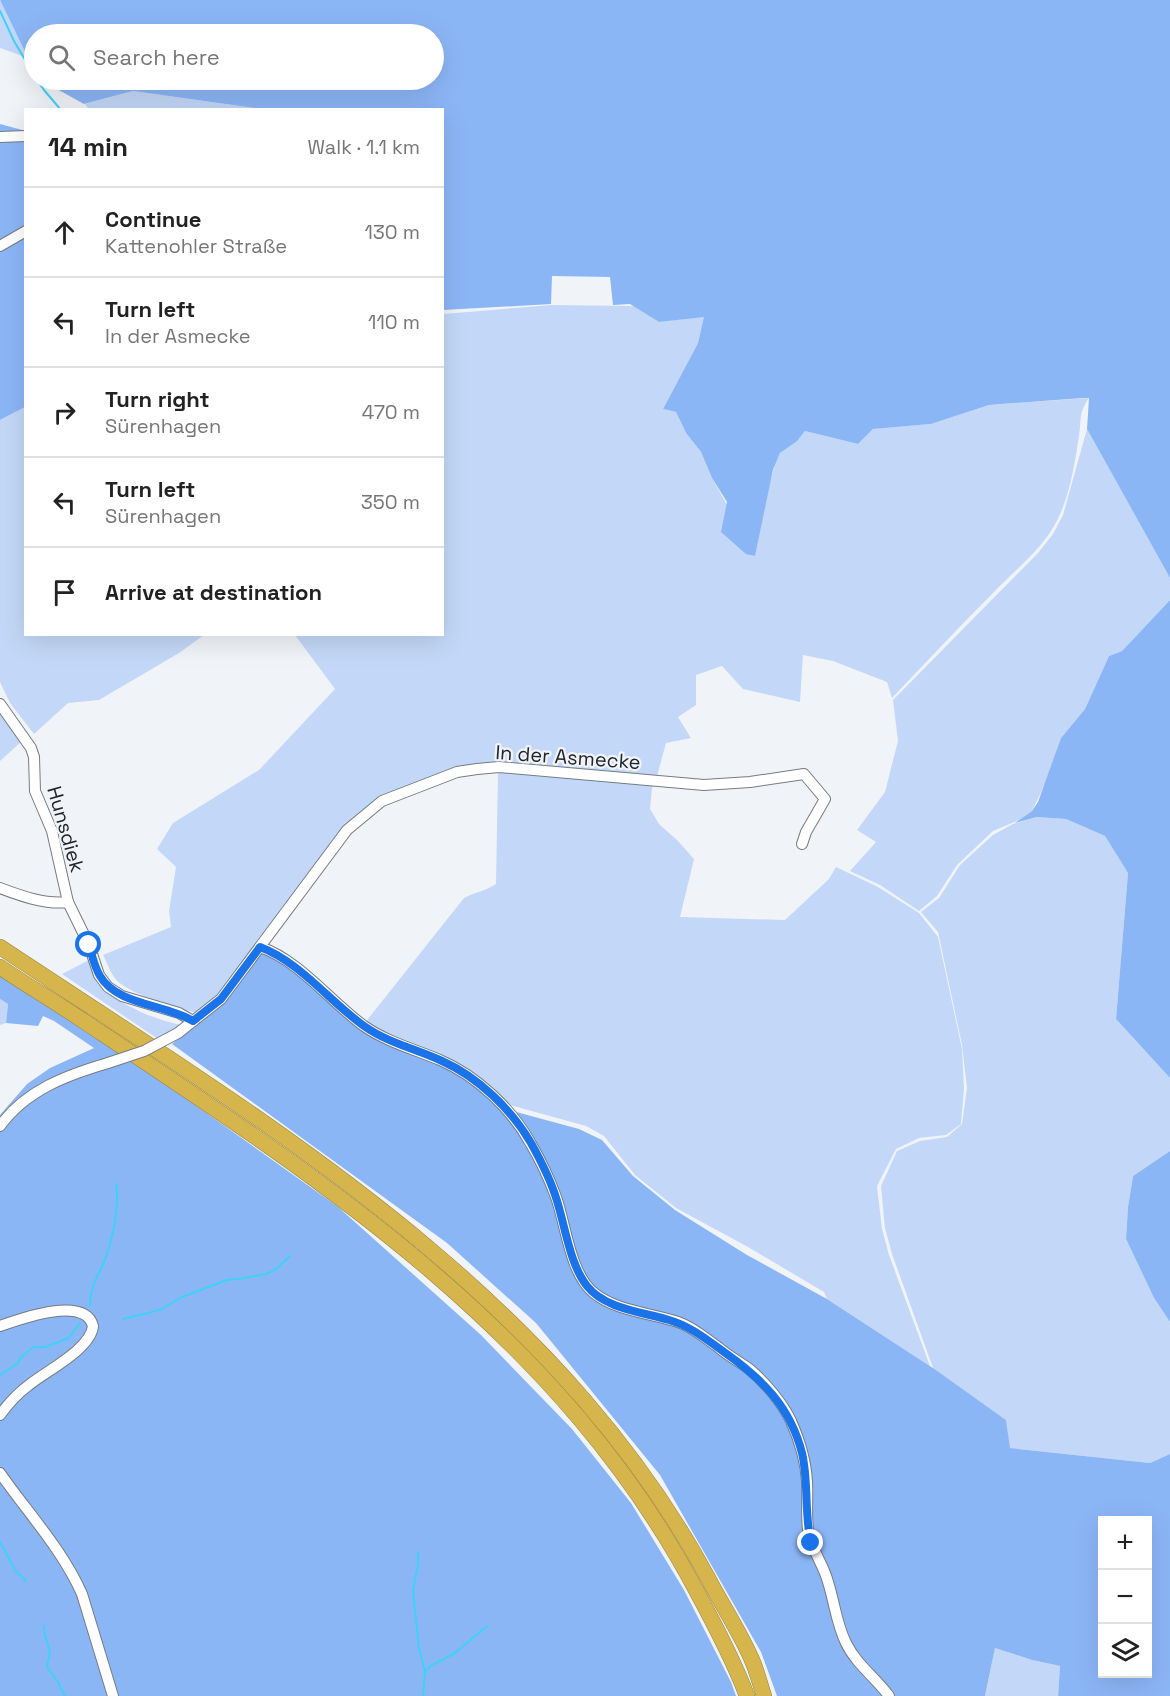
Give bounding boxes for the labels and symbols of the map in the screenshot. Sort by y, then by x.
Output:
street label: In der Asmecke [494,739,642,775]
street label: Hunsdiek [41,783,91,875]
route start [75,931,101,957]
route end [797,1529,823,1555]

